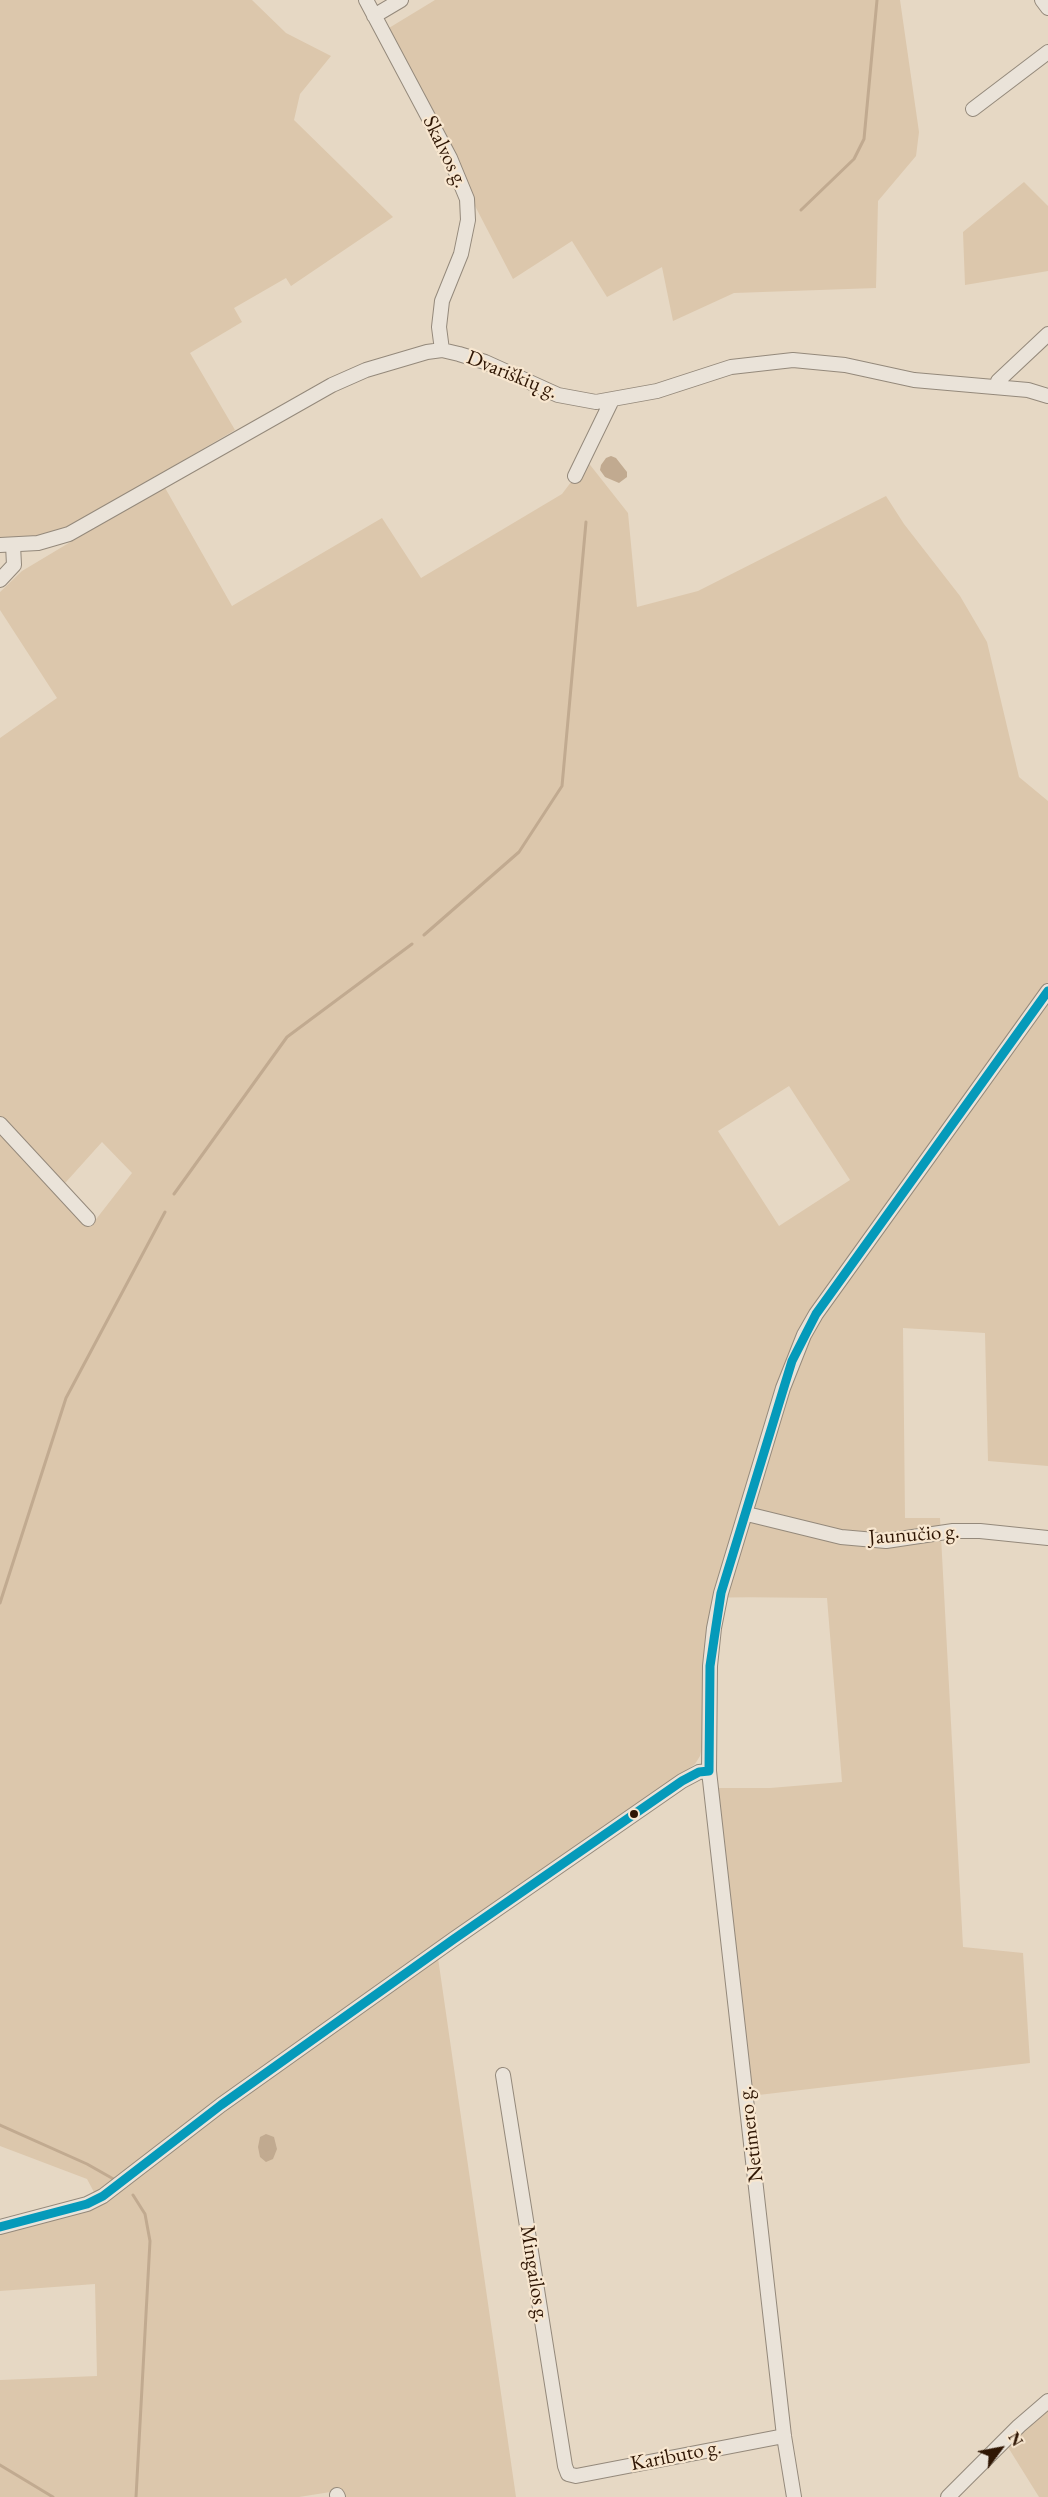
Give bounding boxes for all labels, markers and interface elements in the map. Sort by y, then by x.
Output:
street label: Skalvos g. [417,112,473,192]
street label: Dvariškių g. [463,345,561,405]
street label: Jaunučio g. [868,1519,960,1551]
unlabelled marker [628,1808,640,1820]
street label: Netimero g. [733,2084,769,2184]
street label: Mingailos g. [514,2224,554,2324]
north arrow [970,2419,1030,2479]
text: N [1003,2428,1028,2450]
street label: Kaributo g. [629,2435,723,2477]

